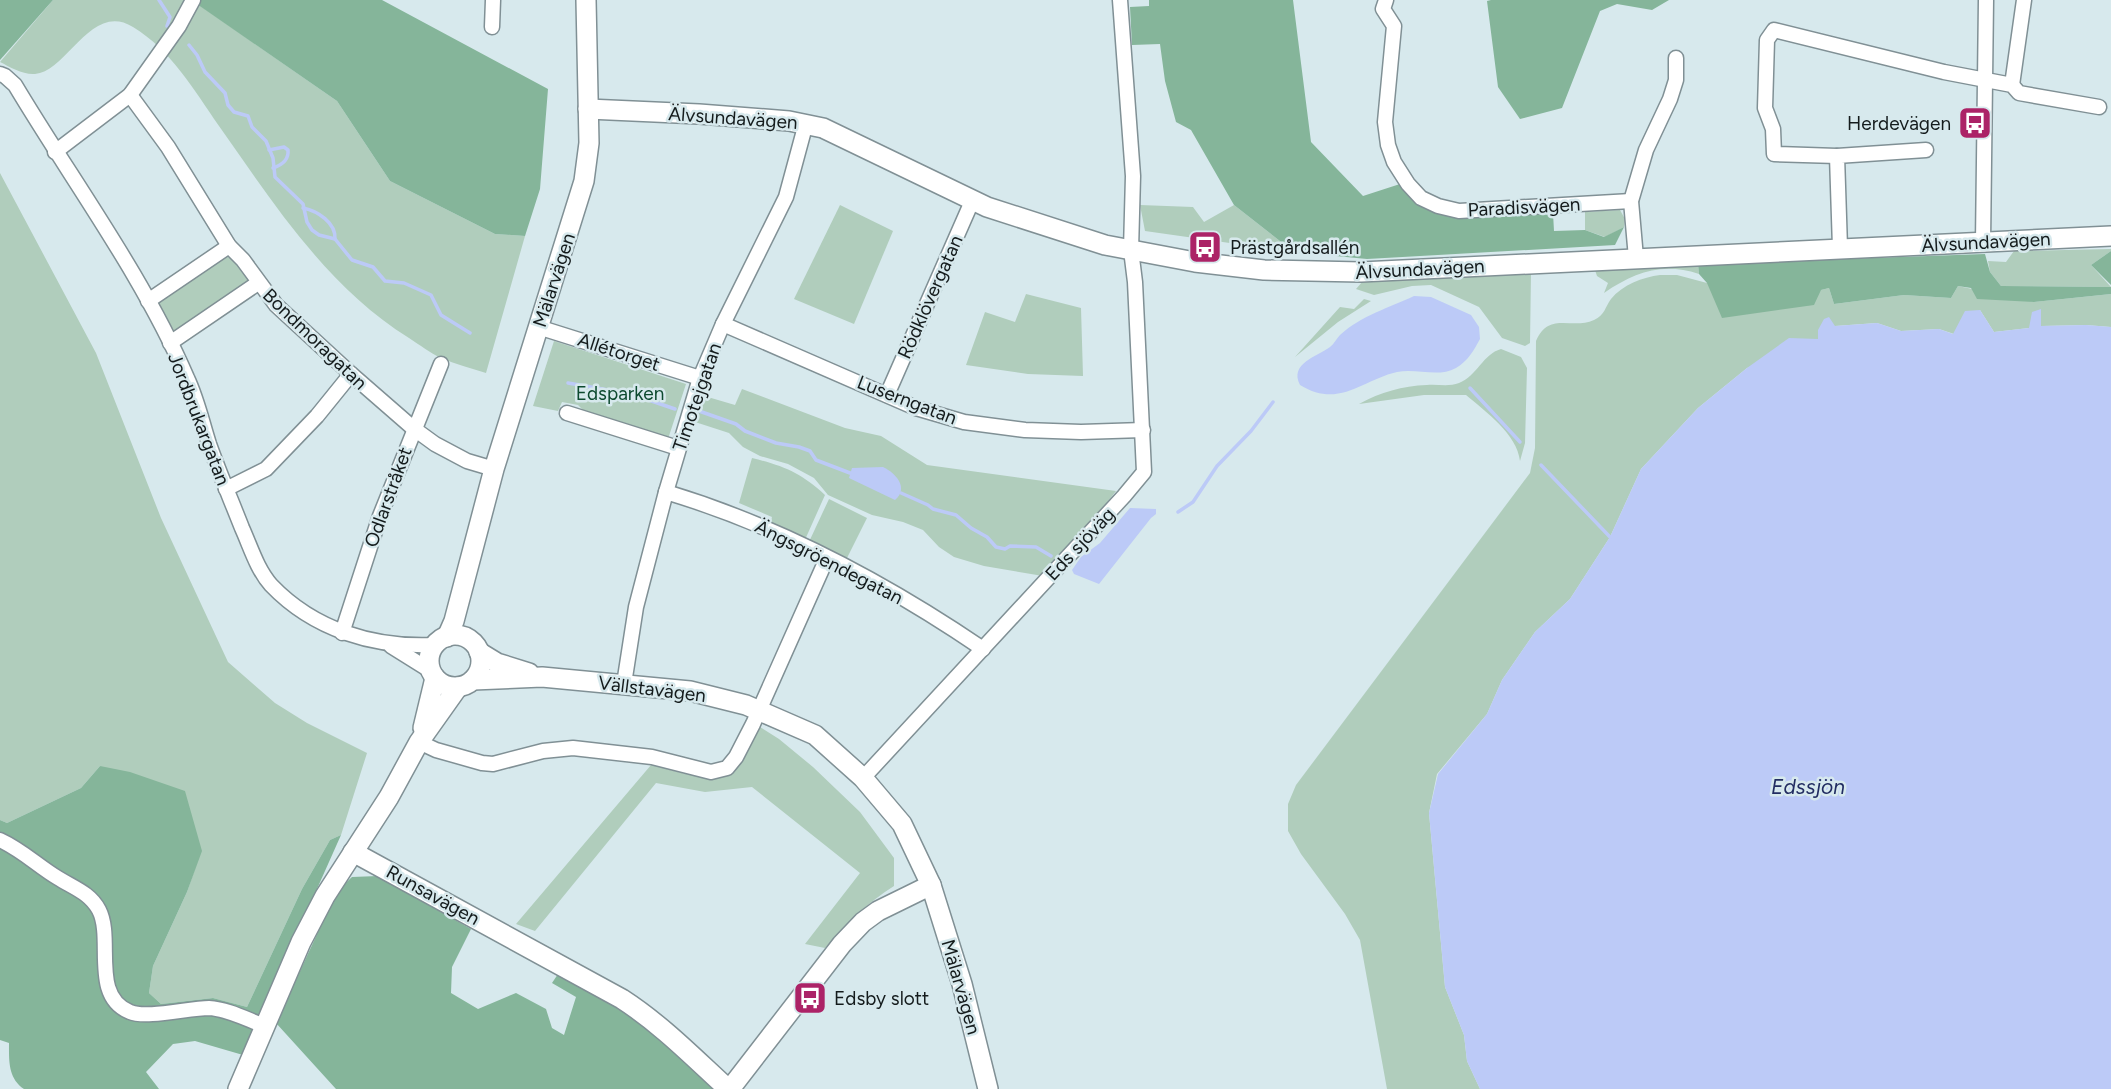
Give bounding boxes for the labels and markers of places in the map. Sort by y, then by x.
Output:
bus stop icon: Herdevägen [1956,104,1994,142]
place label: Herdevägen [1847,112,1951,135]
bus stop icon: Prästgårdsallén [1186,228,1224,266]
place label: Prästgårdsallén [1230,236,1359,259]
bus stop icon: Edsby slott [791,979,829,1017]
place label: Edsby slott [834,987,929,1010]

